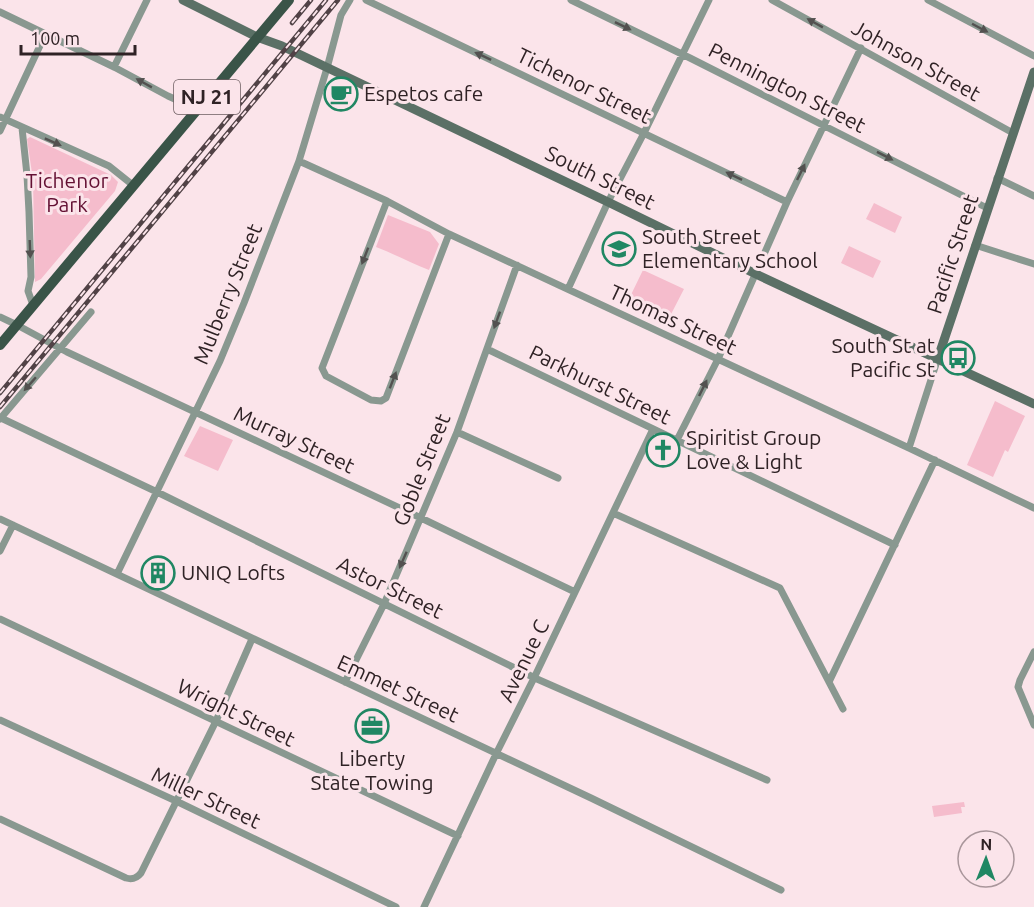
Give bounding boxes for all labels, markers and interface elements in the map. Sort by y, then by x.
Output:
street label: Johnson Street [848,15,985,105]
scale bar [21,18,135,56]
one-way arrow [806,18,823,28]
one-way arrow [615,21,632,30]
one-way arrow [971,23,988,32]
text: 100 m [30,28,80,48]
street label: Pennington Street [705,37,870,137]
street label: Tichenor Street [513,42,655,128]
one-way arrow [474,51,491,60]
cafe icon: Espetos cafe [323,76,359,112]
one-way arrow [136,78,153,88]
road number: NJ 21 [174,80,240,114]
place label: Espetos cafe [364,81,483,105]
one-way arrow [45,137,62,146]
street label: South Street [542,140,659,214]
one-way arrow [877,151,894,161]
one-way arrow [797,164,806,181]
park label: Tichenor Park [26,168,108,216]
one-way arrow [726,172,743,181]
street label: Pacific Street [921,191,983,317]
street label: Mulberry Street [188,220,266,367]
place label: South Street Elementary School [642,224,818,272]
school or university icon: South Street Elementary School [601,231,637,267]
one-way arrow [25,239,34,258]
one-way arrow [360,247,370,265]
street label: Thomas Street [606,279,741,359]
one-way arrow [491,311,501,329]
place label: South St at Pacific St [832,333,935,381]
street label: Parkhurst Street [526,339,675,429]
bus stop icon: South St at Pacific St [940,340,976,376]
one-way arrow [388,371,398,389]
one-way arrow [24,376,37,392]
one-way arrow [698,379,708,397]
street label: Murray Street [230,401,359,478]
street label: Goble Street [388,410,454,529]
place label: Spiritist Group Love & Light [686,425,821,473]
church icon: Spiritist Group Love & Light [645,432,681,468]
street label: Astor Street [334,551,447,623]
one-way arrow [398,552,408,570]
building icon: UNIQ Lofts [140,555,176,591]
place label: UNIQ Lofts [181,560,285,584]
street label: Avenue C [493,615,553,706]
street label: Emmet Street [334,649,463,727]
street label: Wright Street [174,673,299,751]
office icon: Liberty State Towing [354,708,390,744]
place label: Liberty State Towing [310,746,434,794]
street label: Miller Street [148,761,265,833]
north arrow [956,829,1016,889]
text: N [980,835,992,853]

